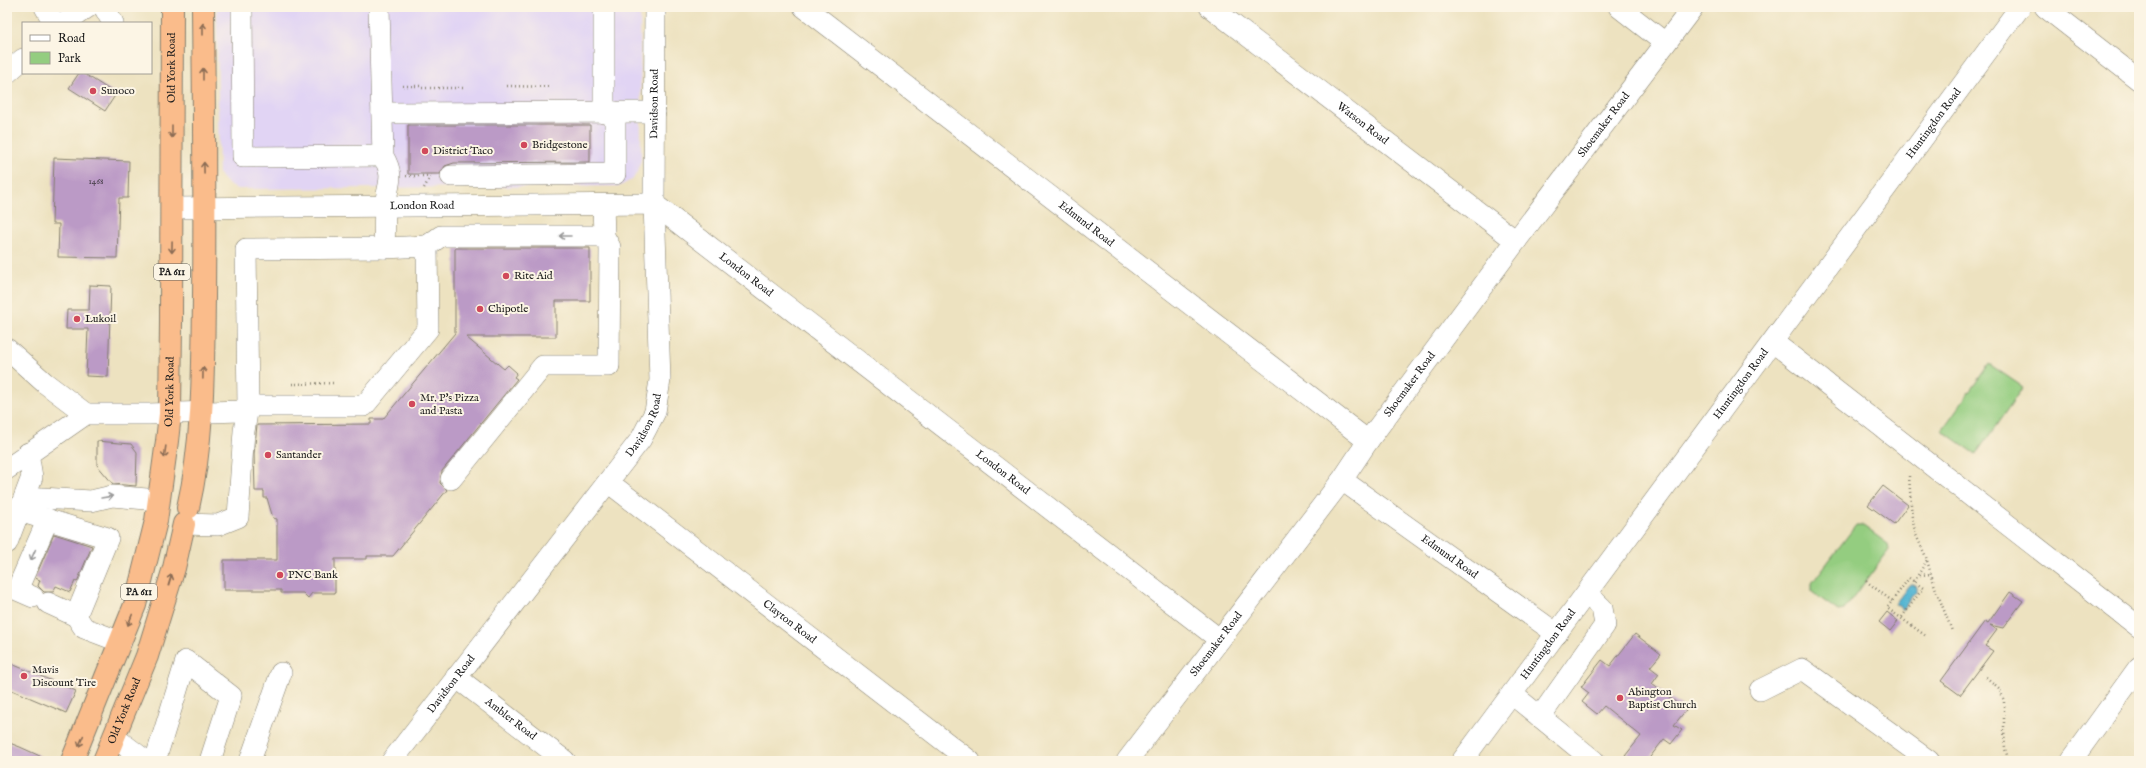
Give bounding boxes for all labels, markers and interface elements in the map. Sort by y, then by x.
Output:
legend [22,22,152,74]
one-way arrow [199,23,207,36]
text: Road [58,31,86,46]
street label: Old York Road [165,32,179,103]
text: Park [58,51,81,66]
one-way arrow [199,68,207,81]
street label: Davidson Road [647,69,662,139]
place label: Sunoco [101,84,135,98]
street label: Huntingdon Road [1903,85,1965,162]
marker: Sunoco [88,86,98,96]
street label: Shoemaker Road [1575,90,1633,160]
street label: Watson Road [1334,99,1391,148]
one-way arrow [168,125,176,138]
place label: Bridgestone [532,138,588,152]
marker: Bridgestone [519,140,529,150]
place label: District Taco [433,144,493,158]
marker: District Taco [420,146,430,156]
one-way arrow [200,162,208,175]
house number: 1468 [88,176,104,187]
street label: Edmund Road [1055,198,1117,250]
street label: London Road [390,199,454,213]
one-way arrow [559,232,572,240]
one-way arrow [168,240,176,253]
street label: London Road [716,249,776,300]
road number: PA 611 [154,264,190,280]
place label: Rite Aid [514,269,553,283]
marker: Rite Aid [501,271,511,281]
place label: Chipotle [488,302,528,316]
marker: Chipotle [475,304,485,314]
place label: Lukoil [85,312,116,326]
marker: Lukoil [72,314,82,324]
street label: Huntingdon Road [1710,346,1772,422]
street label: Shoemaker Road [1381,349,1439,420]
street label: Old York Road [162,356,178,428]
one-way arrow [199,367,207,380]
place label: Mr. P's Pizza and Pasta [420,391,479,418]
street label: Davidson Road [623,392,665,460]
marker: Mr. P's Pizza and Pasta [407,399,417,409]
one-way arrow [161,445,169,458]
street label: London Road [973,447,1033,498]
place label: Santander [276,448,322,462]
marker: Santander [263,450,273,460]
one-way arrow [100,493,113,501]
street label: Edmund Road [1418,532,1481,582]
one-way arrow [28,549,36,561]
place label: PNC Bank [288,568,338,582]
marker: PNC Bank [275,570,285,580]
one-way arrow [167,574,174,587]
road number: PA 611 [121,584,157,600]
street label: Clayton Road [760,597,819,647]
street label: Huntingdon Road [1518,606,1579,683]
street label: Shoemaker Road [1187,609,1246,679]
one-way arrow [125,614,133,626]
street label: Davidson Road [424,652,478,716]
place label: Mavis Discount Tire [32,663,96,690]
marker: Mavis Discount Tire [19,671,29,681]
street label: Old York Road [105,676,144,746]
place label: Abington Baptist Church [1627,685,1697,712]
marker: Abington Baptist Church [1615,693,1625,703]
street label: Ambler Road [481,694,539,743]
one-way arrow [76,734,84,746]

